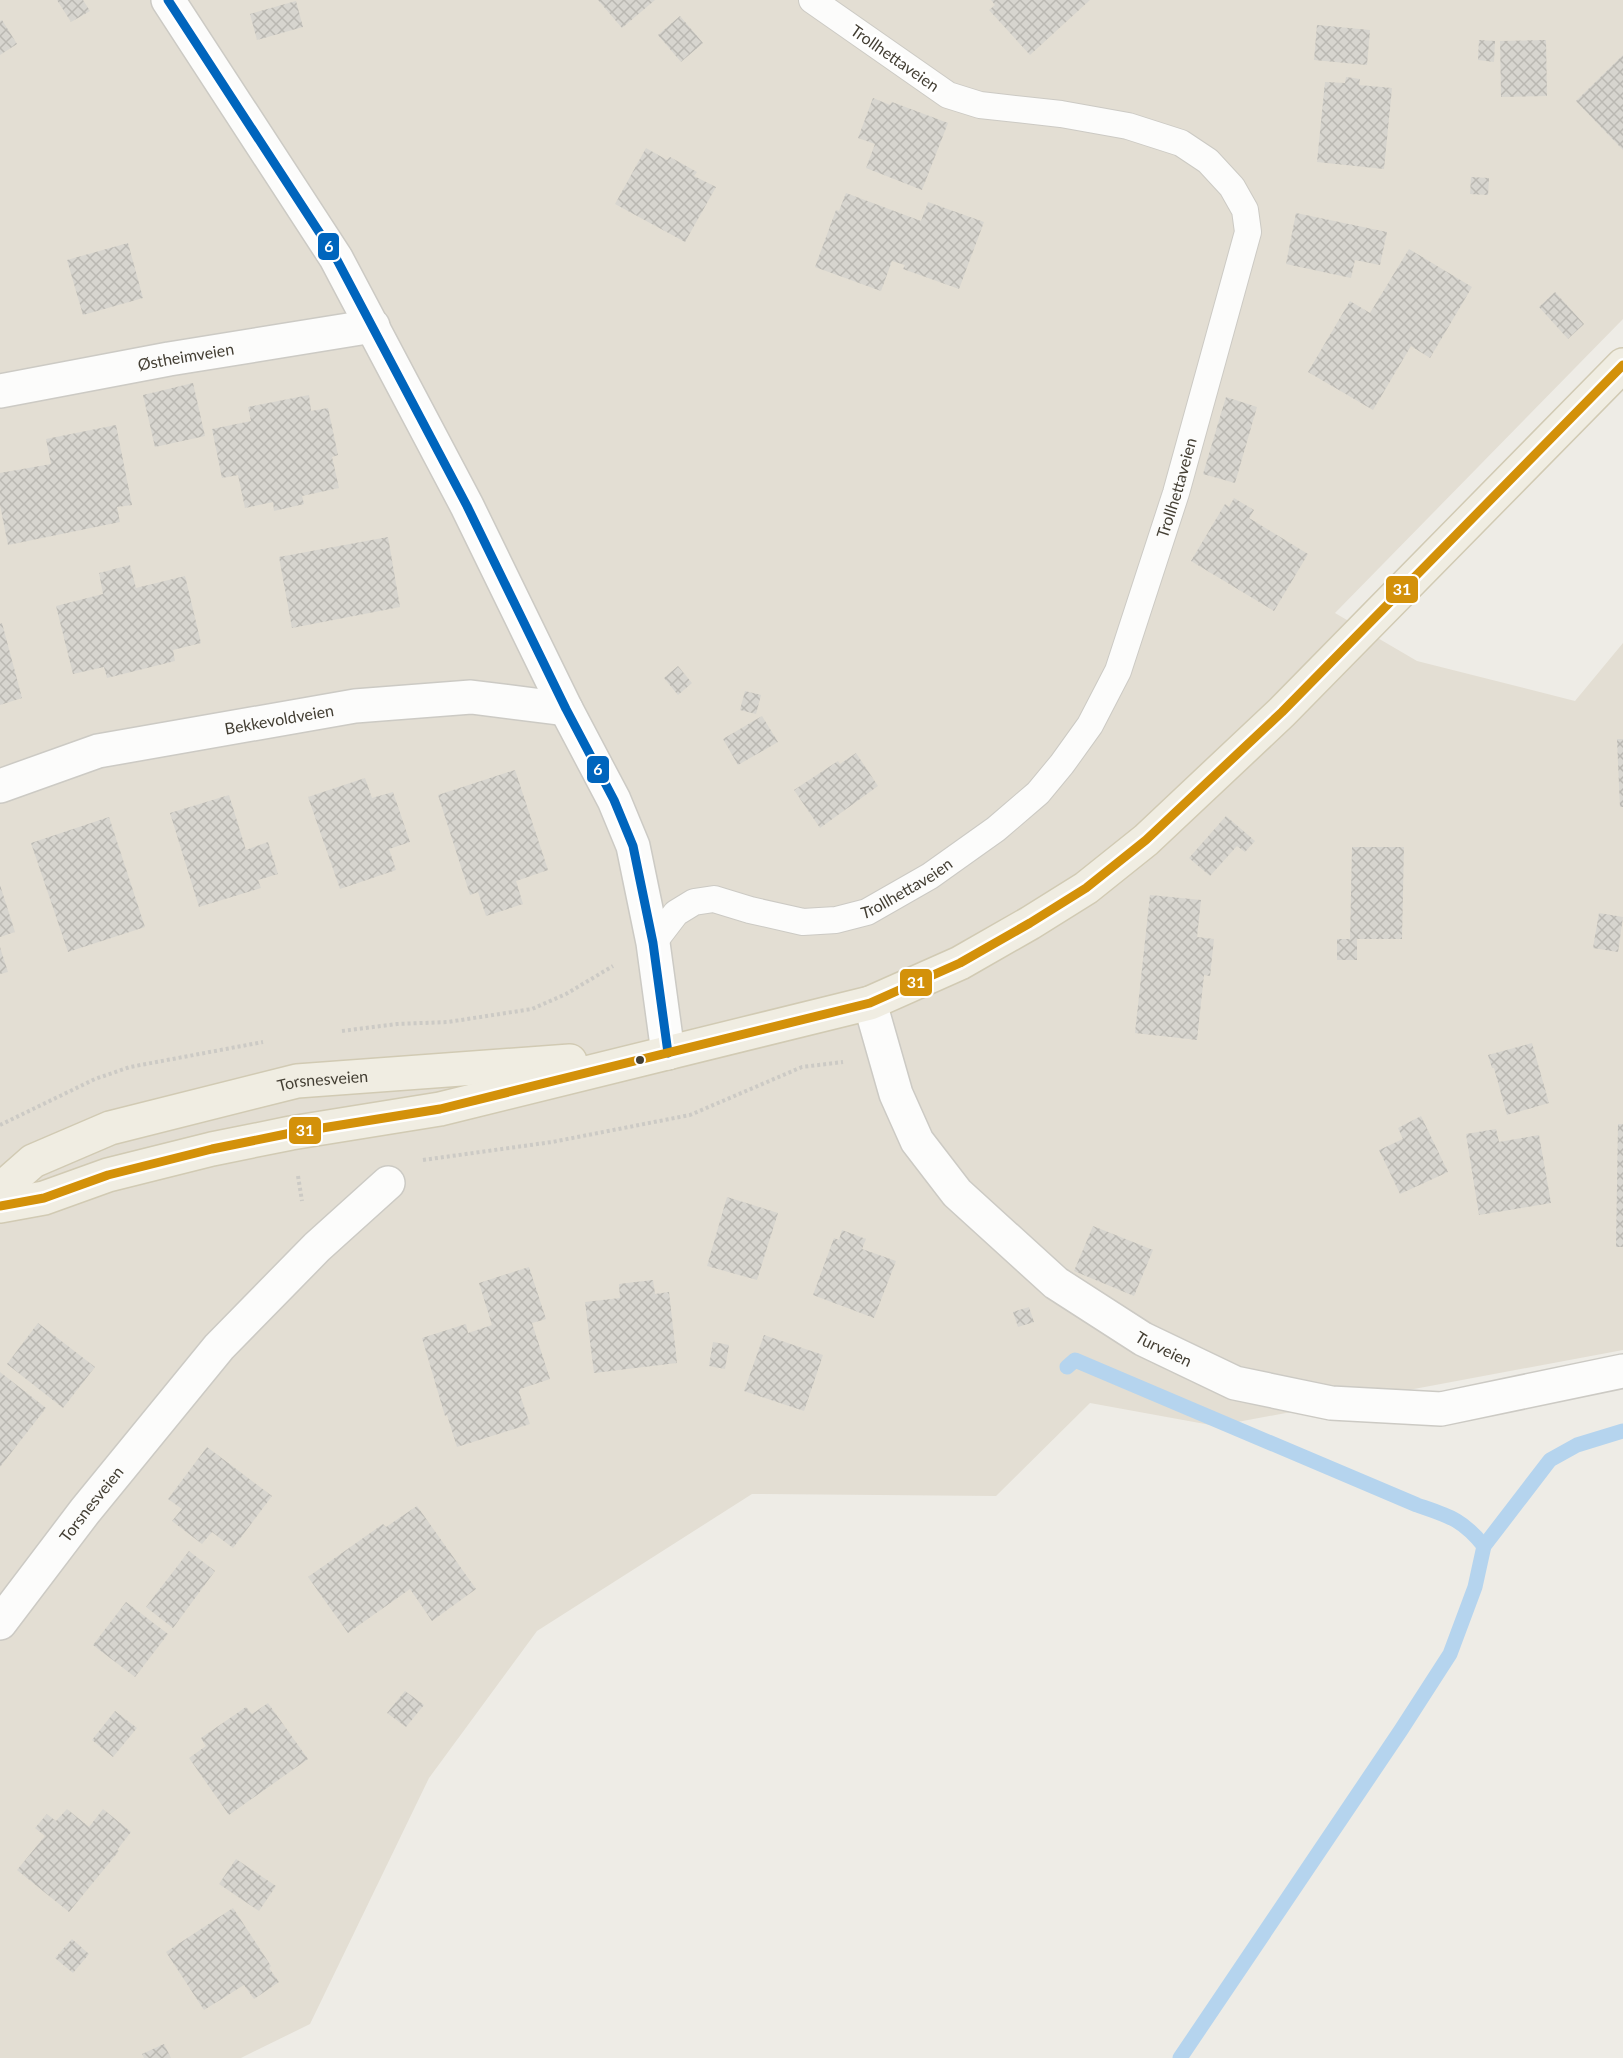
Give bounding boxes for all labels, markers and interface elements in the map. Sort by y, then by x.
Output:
street label: Trollhettaveien [847,20,943,95]
line badge: 6 [317,232,340,261]
text: 6 [324,236,334,255]
street label: Østheimveien [136,339,235,374]
street label: Trollhettaveien [1152,435,1200,540]
line badge: 31 [1385,575,1419,604]
text: 31 [1393,579,1411,598]
street label: Bekkevoldveien [223,700,335,738]
line badge: 6 [586,755,610,784]
text: 6 [593,759,603,778]
street label: Trollhettaveien [859,853,956,922]
line badge: 31 [899,968,933,997]
text: 31 [907,972,925,991]
unlabelled marker [634,1054,646,1066]
street label: Torsnesveien [275,1066,369,1095]
line badge: 31 [288,1116,322,1145]
text: 31 [296,1120,314,1139]
street label: Turveien [1132,1327,1195,1370]
street label: Torsnesveien [55,1462,127,1545]

